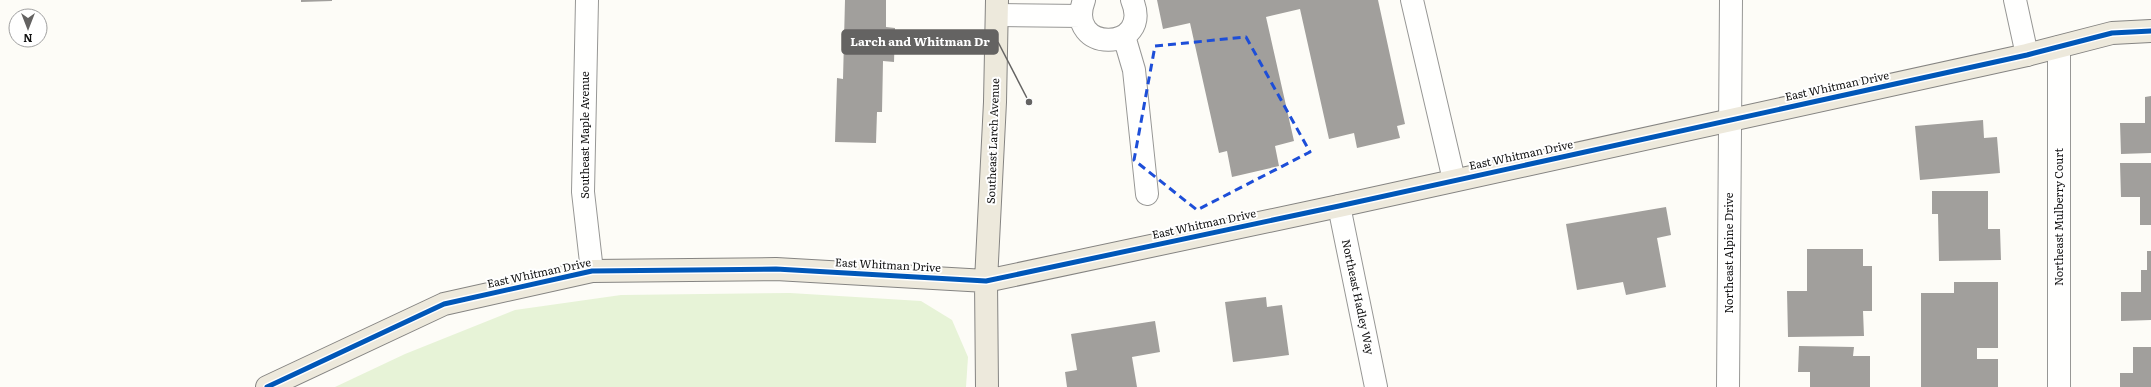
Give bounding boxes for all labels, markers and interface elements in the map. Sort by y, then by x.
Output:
north arrow [8,8,48,48]
callout: Larch and Whitman Dr [842,30,998,54]
text: N [23,31,33,47]
text: Larch and Whitman Dr [850,32,990,50]
street label: East Whitman Drive [1783,66,1891,104]
street label: Southeast Maple Avenue [576,71,592,199]
street label: Southeast Larch Avenue [982,78,1002,204]
street label: East Whitman Drive [1467,135,1575,173]
street label: Northeast Mulberry Court [2050,147,2066,286]
street label: Northeast Alpine Drive [1720,192,1736,314]
street label: East Whitman Drive [1150,204,1258,242]
street label: Northeast Hadley Way [1339,237,1379,357]
street label: East Whitman Drive [485,253,593,291]
street label: East Whitman Drive [835,253,942,275]

